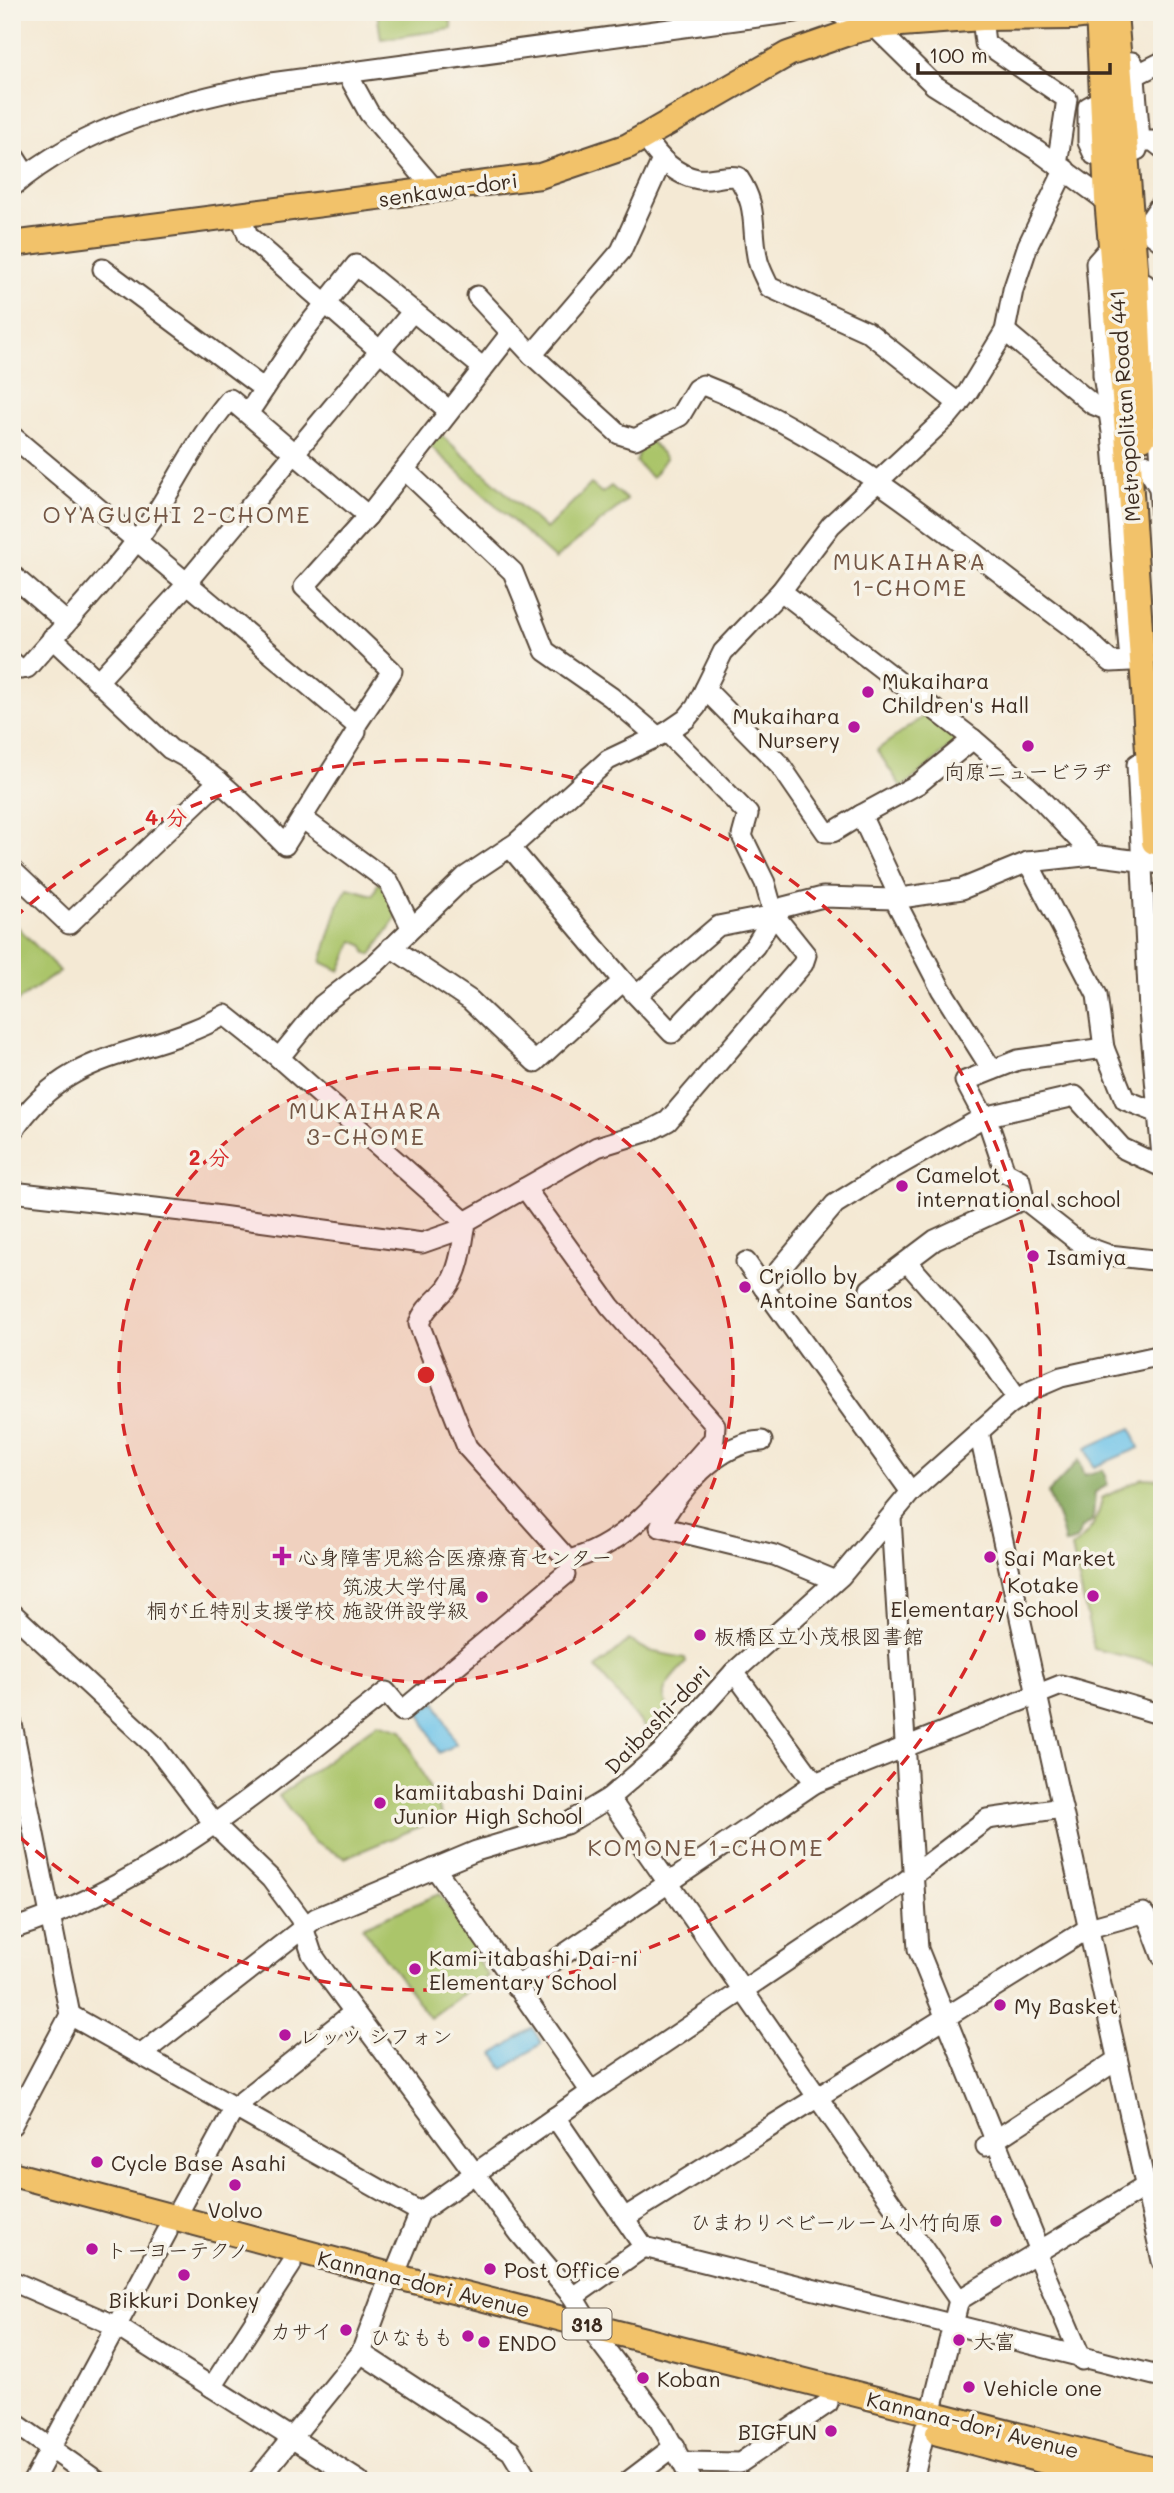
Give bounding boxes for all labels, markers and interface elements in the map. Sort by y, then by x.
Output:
scale bar [918,32,1111,76]
text: 100 m [929,41,988,68]
street label: senkawa-dori [377,166,519,212]
street label: Metropolitan Road 441 [1102,289,1146,523]
district label: OYAGUCHI 2-CHOME [43,499,311,529]
district label: MUKAIHARA 1-CHOME [833,546,987,602]
place label: Mukaihara Children's Hall [882,667,1029,718]
marker: Mukaihara Children's Hall [860,684,876,700]
place label: Mukaihara Nursery [733,702,840,753]
marker: Mukaihara Nursery [846,719,862,735]
marker: 向原ニュービラヂ [1020,738,1036,754]
place label: 向原ニュービラヂ [944,757,1112,784]
text: 4 分 [145,803,187,830]
district label: MUKAIHARA 3-CHOME [289,1095,443,1151]
text: 2 分 [189,1143,229,1170]
place label: Camelot international school [916,1161,1121,1212]
marker: Camelot international school [894,1178,910,1194]
place label: Isamiya [1047,1243,1127,1270]
marker: Isamiya [1025,1248,1041,1264]
place label: Criollo by Antoine Santos [759,1262,913,1313]
marker: Criollo by Antoine Santos [737,1279,753,1295]
centre of rings [414,1363,438,1387]
place label: 心身障害児総合医療療育センター [298,1543,612,1570]
place label: Sai Market [1004,1544,1116,1571]
marker: 心身障害児総合医療療育センター [272,1546,292,1566]
marker: Sai Market [982,1549,998,1565]
place label: Kotake Elementary School [891,1571,1079,1622]
place label: 筑波大学付属 桐が丘特別支援学校 施設併設学級 [146,1572,468,1623]
marker: Kotake Elementary School [1085,1588,1101,1604]
marker: 筑波大学付属 桐が丘特別支援学校 施設併設学級 [474,1589,490,1605]
place label: 板橋区立小茂根図書館 [714,1622,924,1649]
marker: 板橋区立小茂根図書館 [692,1627,708,1643]
street label: Daibashi-dori [599,1659,715,1779]
place label: kamiitabashi Daini Junior High School [394,1778,584,1829]
marker: kamiitabashi Daini Junior High School [372,1795,388,1811]
district label: KOMONE 1-CHOME [588,1832,824,1862]
place label: Kami-itabashi Dai-ni Elementary School [429,1944,638,1995]
marker: Kami-itabashi Dai-ni Elementary School [407,1961,423,1977]
place label: My Basket [1014,1992,1118,2019]
marker: My Basket [992,1997,1008,2013]
place label: レッツ シフォン [299,2022,453,2049]
marker: レッツ シフォン [277,2027,293,2043]
place label: Cycle Base Asahi [111,2149,286,2176]
marker: Cycle Base Asahi [89,2154,105,2170]
marker: Volvo [227,2177,243,2193]
place label: Volvo [208,2196,262,2223]
place label: ひまわりベビールーム小竹向原 [690,2208,982,2235]
marker: ひまわりベビールーム小竹向原 [988,2213,1004,2229]
place label: トーヨーテクノ [106,2236,249,2263]
marker: トーヨーテクノ [84,2241,100,2257]
street label: Kannana-dori Avenue [315,2244,533,2322]
place label: Post Office [504,2256,620,2283]
marker: Post Office [482,2261,498,2277]
marker: Bikkuri Donkey [176,2267,192,2283]
place label: Bikkuri Donkey [109,2286,259,2313]
road number: 318 [562,2308,612,2340]
place label: カサイ [270,2317,332,2344]
marker: カサイ [338,2322,354,2338]
place label: ひなもも [370,2323,454,2350]
place label: 大富 [973,2327,1015,2354]
marker: ひなもも [460,2328,476,2344]
place label: ENDO [498,2329,557,2356]
marker: 大富 [951,2332,967,2348]
marker: ENDO [476,2334,492,2350]
place label: Koban [657,2365,720,2392]
marker: Koban [635,2370,651,2386]
place label: Vehicle one [983,2374,1102,2401]
marker: Vehicle one [961,2379,977,2395]
street label: Kannana-dori Avenue [864,2385,1082,2463]
place label: BIGFUN [738,2418,817,2445]
marker: BIGFUN [823,2423,839,2439]

